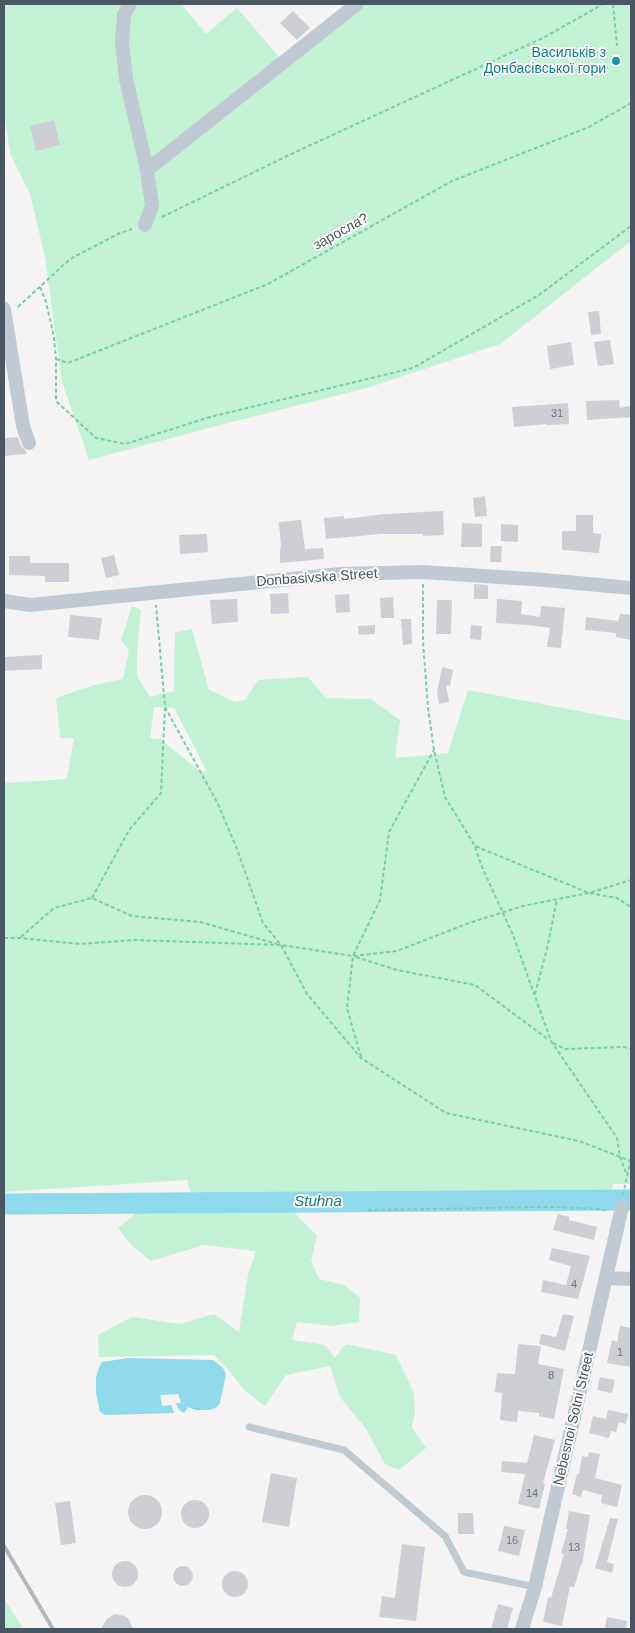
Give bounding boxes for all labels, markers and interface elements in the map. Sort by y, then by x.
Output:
place label: Васильків з Донбасівської гори [484,45,606,78]
marker: Васильків з Донбасівської гори [610,55,622,67]
street label: заросла? [310,210,372,254]
house number: 31 [551,407,563,421]
street label: Donbasivska Street [256,565,378,591]
water label: Stuhna [294,1193,342,1211]
house number: 4 [571,1278,577,1292]
house number: 1 [617,1346,623,1360]
street label: Nebesnoi Sotni Street [550,1351,598,1487]
house number: 8 [548,1369,554,1383]
house number: 14 [526,1487,538,1501]
house number: 16 [506,1534,518,1548]
house number: 13 [568,1541,580,1555]

